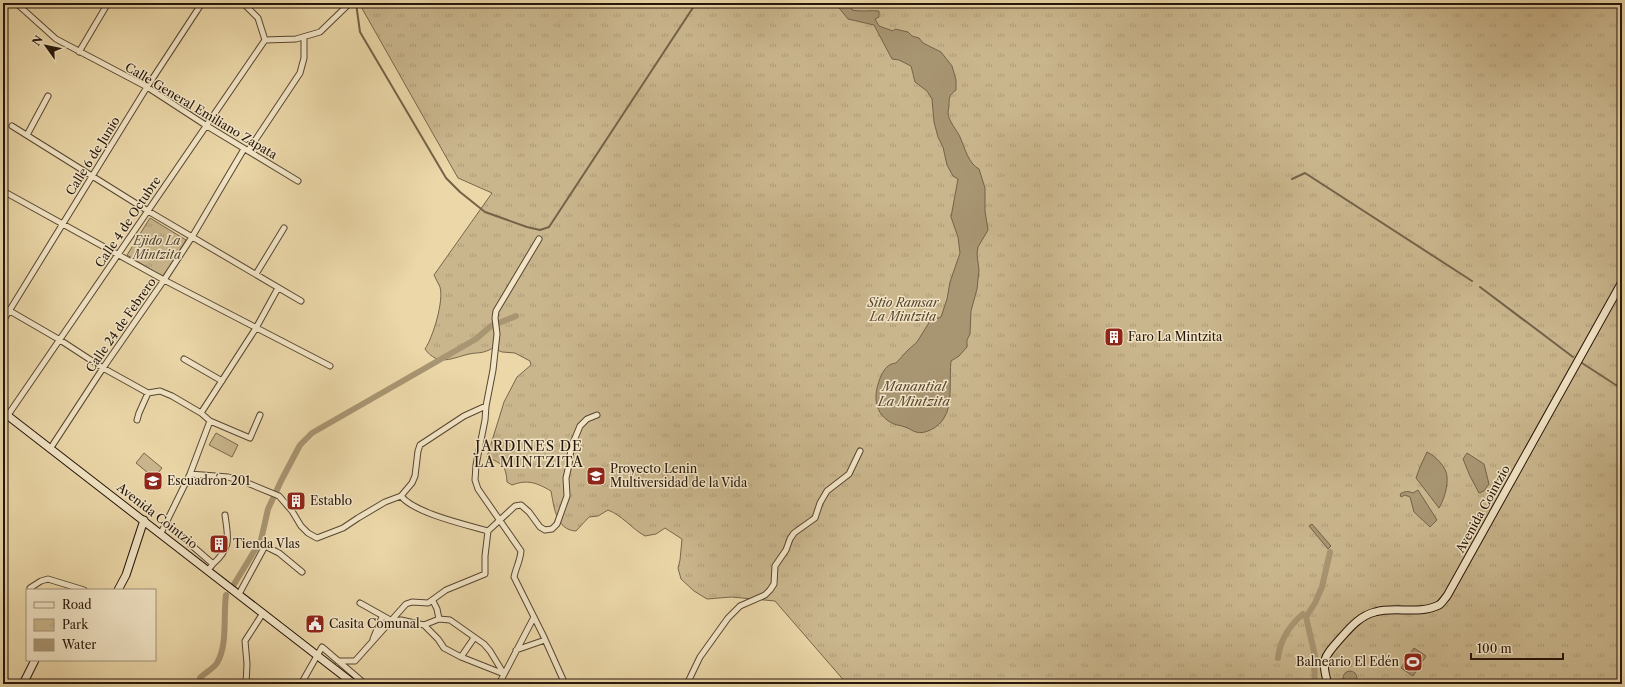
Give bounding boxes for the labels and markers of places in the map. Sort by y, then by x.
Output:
building icon: Faro La Mintzita [1103,326,1125,348]
place label: Faro La Mintzita [1128,329,1223,344]
place label: Proyecto Lenin Multiversidad de la Vida [610,461,748,490]
school or university icon: Proyecto Lenin Multiversidad de la Vida [585,465,607,487]
school or university icon: Escuadrón 201 [142,470,164,492]
place label: Escuadrón 201 [167,473,250,488]
building icon: Establo [285,490,307,512]
place label: Establo [310,493,352,508]
building icon: Tienda Vlas [208,533,230,555]
place label: Tienda Vlas [233,536,300,551]
public building icon: Casita Comunal [304,613,326,635]
place label: Casita Comunal [329,616,420,631]
sports icon: Balneario El Edén [1402,651,1424,673]
place label: Balneario El Edén [1296,654,1399,669]

